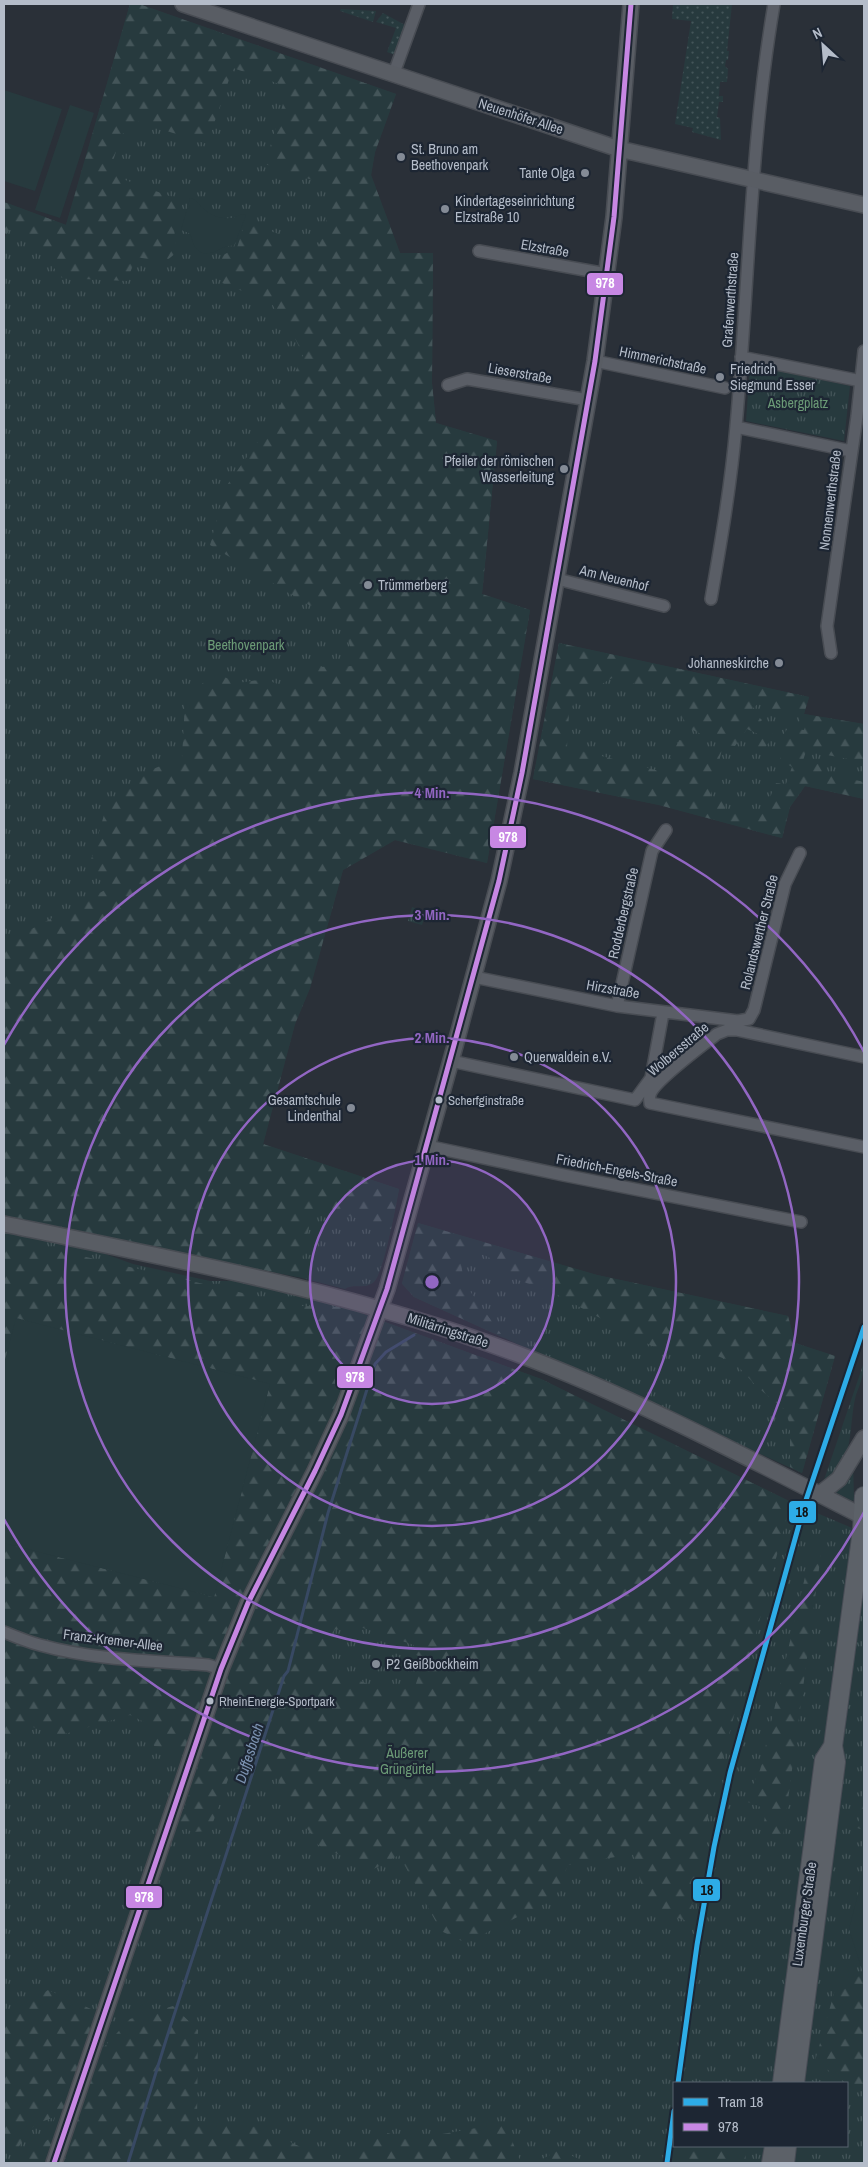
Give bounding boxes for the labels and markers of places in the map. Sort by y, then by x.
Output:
place label: St. Bruno am Beethovenpark [411,140,488,174]
marker: St. Bruno am Beethovenpark [395,151,407,163]
place label: Tante Olga [519,164,576,182]
marker: Tante Olga [579,167,591,179]
place label: Kindertageseinrichtung Elzstraße 10 [455,192,575,226]
marker: Kindertageseinrichtung Elzstraße 10 [439,203,451,215]
place label: Friedrich Siegmund Esser [730,360,815,394]
marker: Friedrich Siegmund Esser [714,371,726,383]
place label: Pfeiler der römischen Wasserleitung [444,452,555,486]
marker: Pfeiler der römischen Wasserleitung [558,463,570,475]
place label: Trümmerberg [378,576,448,594]
marker: Trümmerberg [362,579,374,591]
place label: Johanneskirche [688,654,769,672]
marker: Johanneskirche [773,657,785,669]
place label: Querwaldein e.V. [524,1048,612,1066]
marker: Querwaldein e.V. [508,1051,520,1063]
place label: Gesamtschule Lindenthal [268,1091,341,1125]
place label: Scherfginstraße [448,1092,524,1109]
marker: Scherfginstraße [434,1095,444,1105]
marker: Gesamtschule Lindenthal [345,1102,357,1114]
centre of rings [423,1273,441,1291]
place label: P2 Geißbockheim [386,1655,479,1673]
marker: P2 Geißbockheim [370,1658,382,1670]
place label: RheinEnergie-Sportpark [219,1693,335,1710]
marker: RheinEnergie-Sportpark [205,1696,215,1706]

